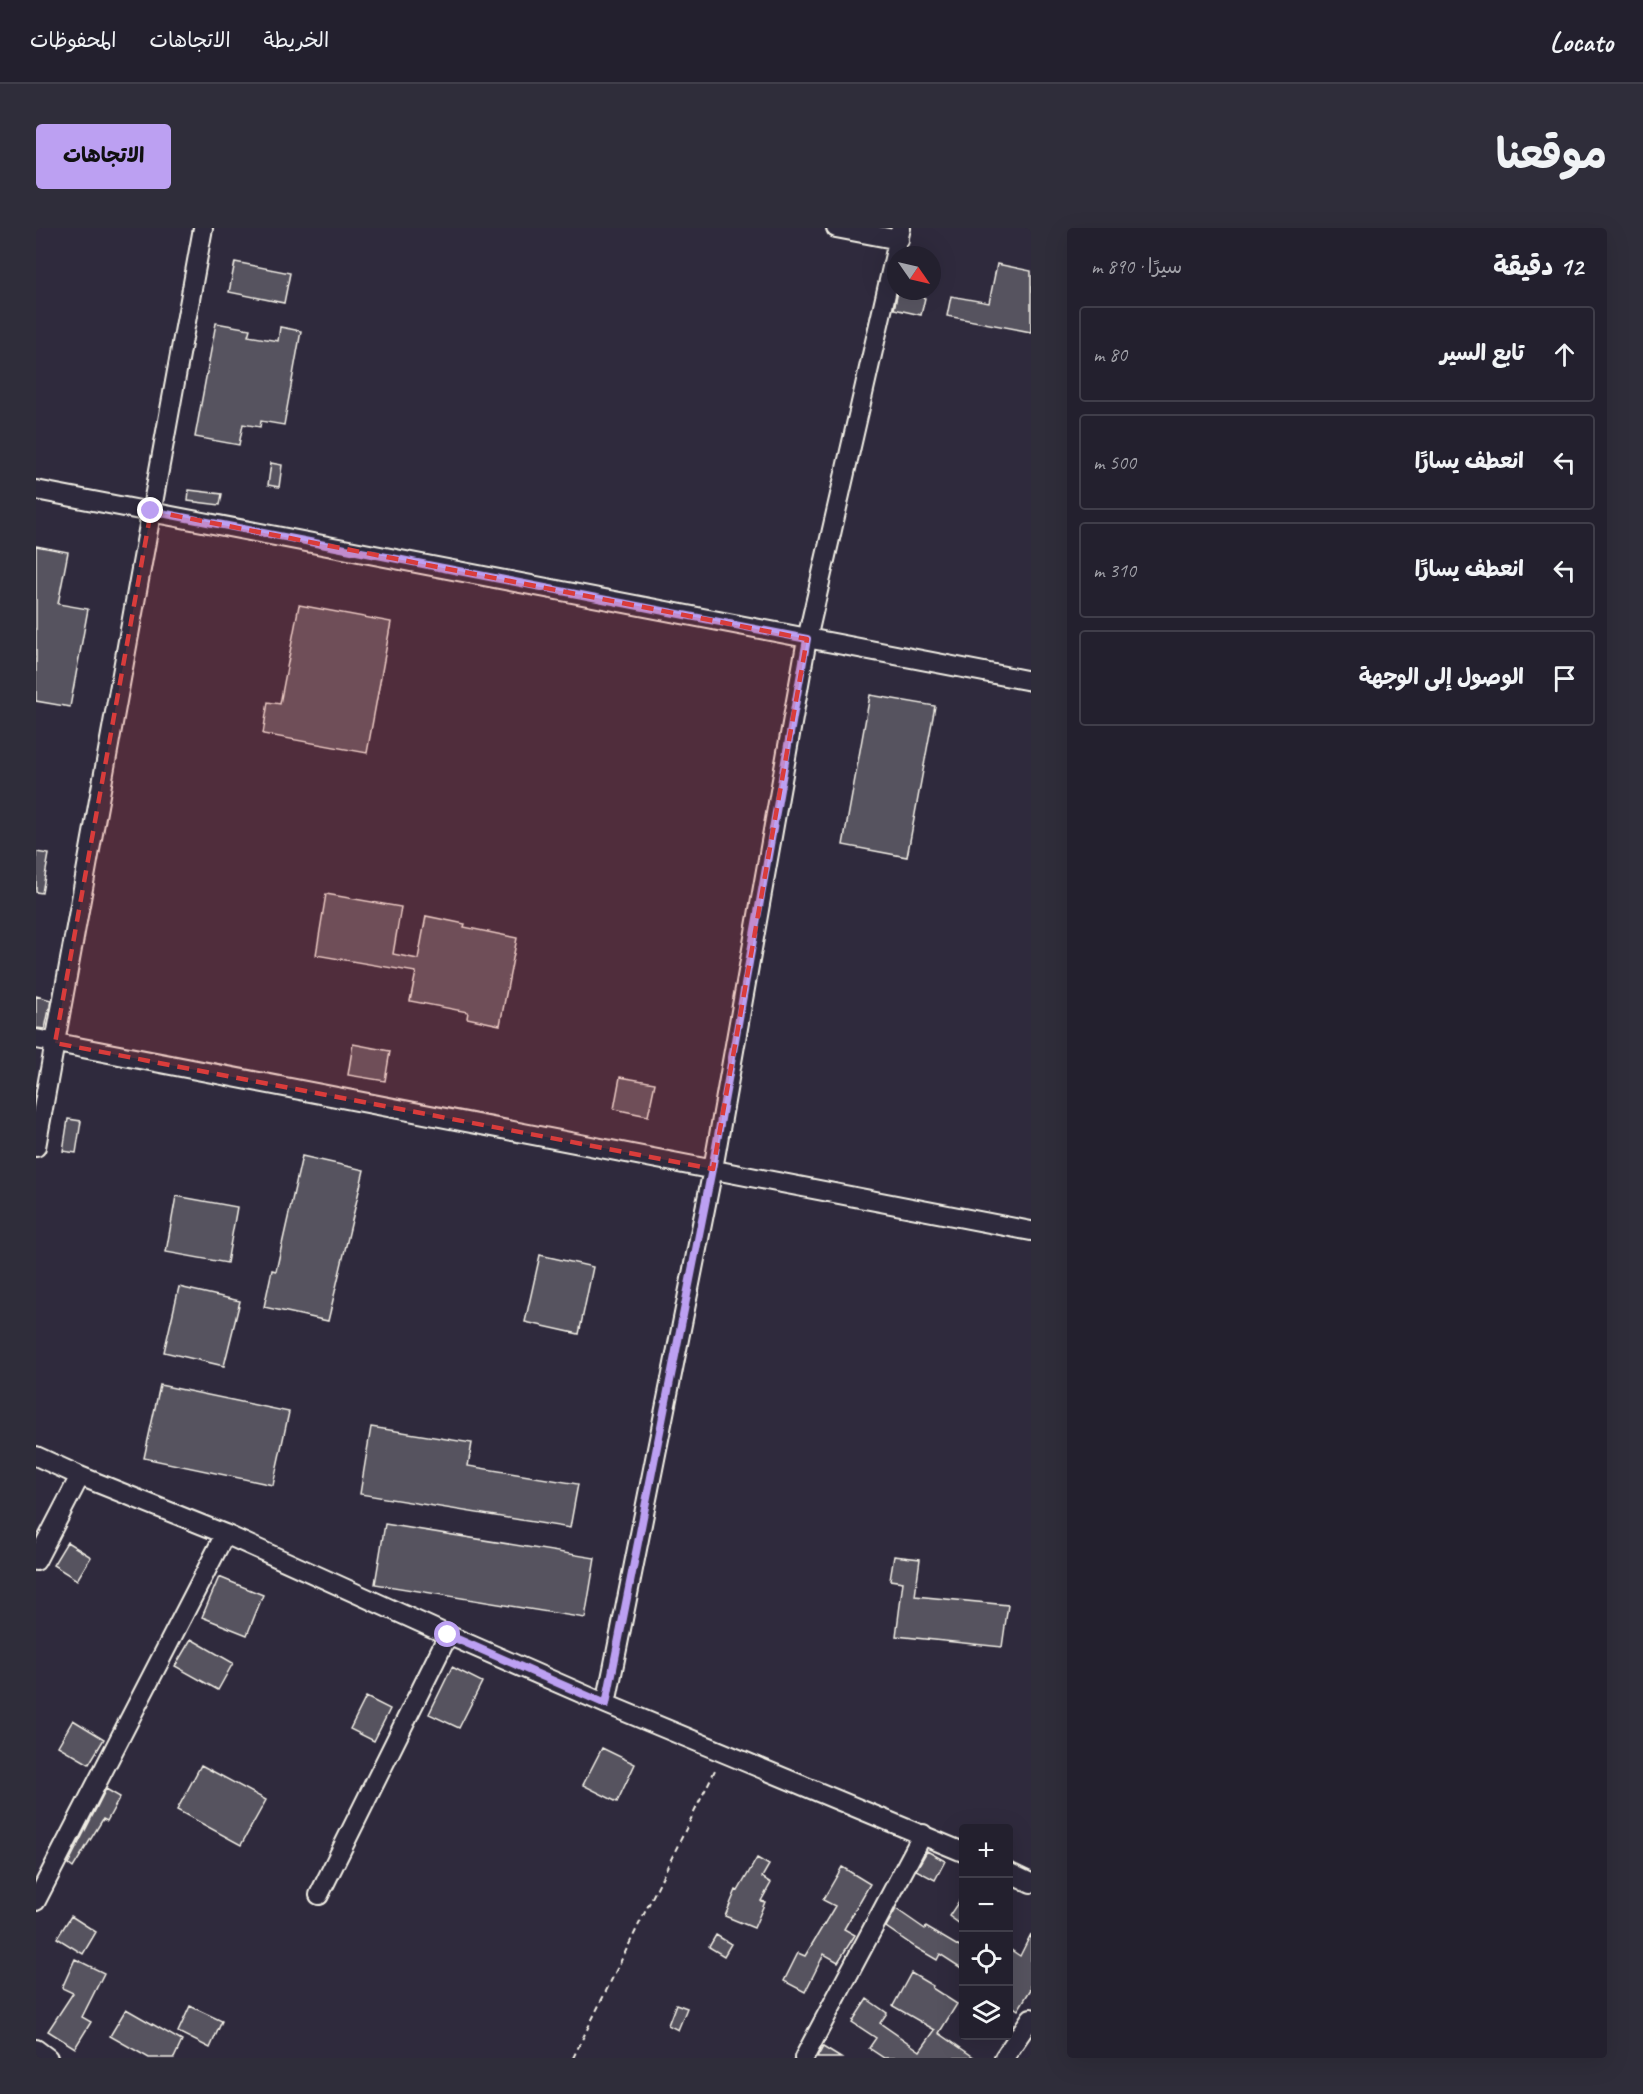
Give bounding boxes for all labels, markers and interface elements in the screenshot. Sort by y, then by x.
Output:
text: Locato [1550,24,1613,59]
text: المحفوظات [30,27,116,53]
text: الاتجاهات [149,27,231,53]
text: الخريطة [264,27,329,53]
button: الاتجاهات [36,124,171,189]
text: موقعنا [1496,128,1607,181]
north arrow [887,246,941,300]
text: 12 دقيقة [1493,250,1583,283]
text: سيرًا · 890 m [1091,254,1182,279]
icon: ahead [1548,338,1581,371]
text: تابع السير [1440,339,1524,367]
text: 80 m [1093,342,1127,367]
icon: left [1548,446,1581,479]
text: انعطف يسارًا [1415,447,1524,475]
text: 500 m [1093,450,1136,475]
route end [137,497,163,523]
icon: left [1548,554,1581,587]
text: انعطف يسارًا [1415,555,1524,583]
text: 310 m [1093,558,1136,583]
icon: arrive [1548,662,1581,695]
text: الوصول إلى الوجهة [1359,663,1524,691]
route start [434,1621,460,1647]
map controls [959,1824,1013,2040]
button: + [959,1824,1013,1878]
button: − [959,1878,1013,1932]
button: locate [959,1932,1013,1986]
button: layers [959,1986,1013,2040]

